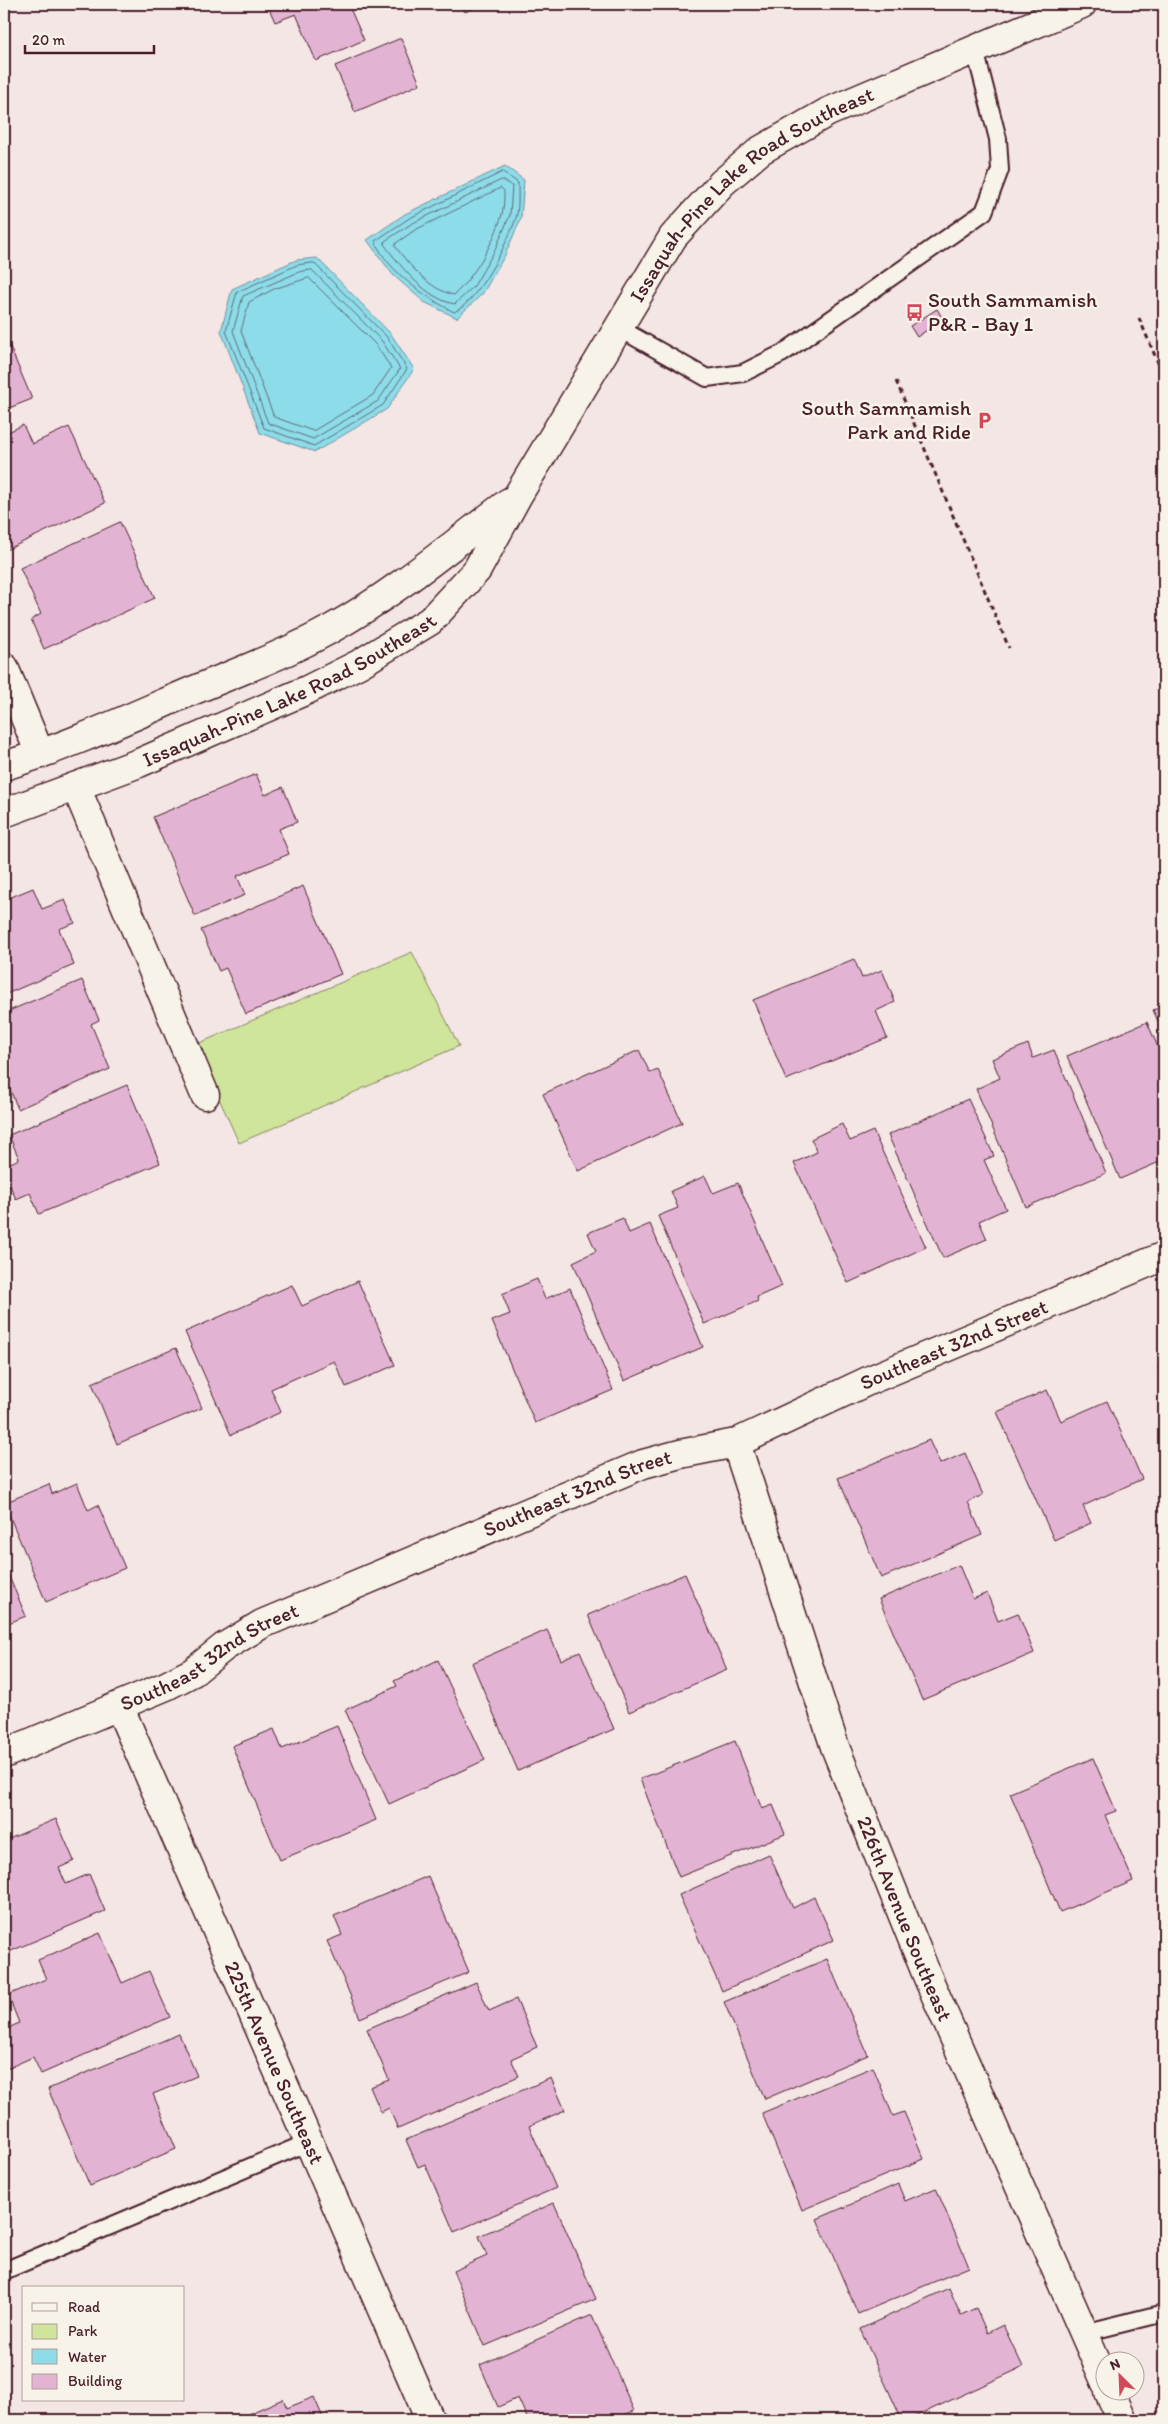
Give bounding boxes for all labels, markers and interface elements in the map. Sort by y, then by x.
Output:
scale bar [25,22,154,54]
text: 20 m [32,31,66,49]
street label: Issaquah-Pine Lake Road Southeast [624,81,877,306]
place label: South Sammamish P&R - Bay 1 [928,287,1098,336]
bus stop icon: South Sammamish P&R - Bay 1 [904,302,924,322]
place label: South Sammamish Park and Ride [802,395,972,444]
parking icon: South Sammamish Park and Ride [975,410,995,430]
street label: Issaquah-Pine Lake Road Southeast [139,609,442,772]
street label: Southeast 32nd Street [856,1294,1051,1395]
street label: Southeast 32nd Street [479,1444,674,1542]
street label: Southeast 32nd Street [116,1597,302,1716]
street label: 226th Avenue Southeast [852,1812,958,2025]
street label: 225th Avenue Southeast [220,1957,330,2168]
legend [22,2286,185,2402]
text: Road [68,2298,101,2316]
text: Park [68,2322,98,2340]
text: Water [68,2348,107,2366]
north arrow [1096,2352,1146,2402]
text: N [1107,2355,1123,2374]
text: Building [68,2372,122,2390]

